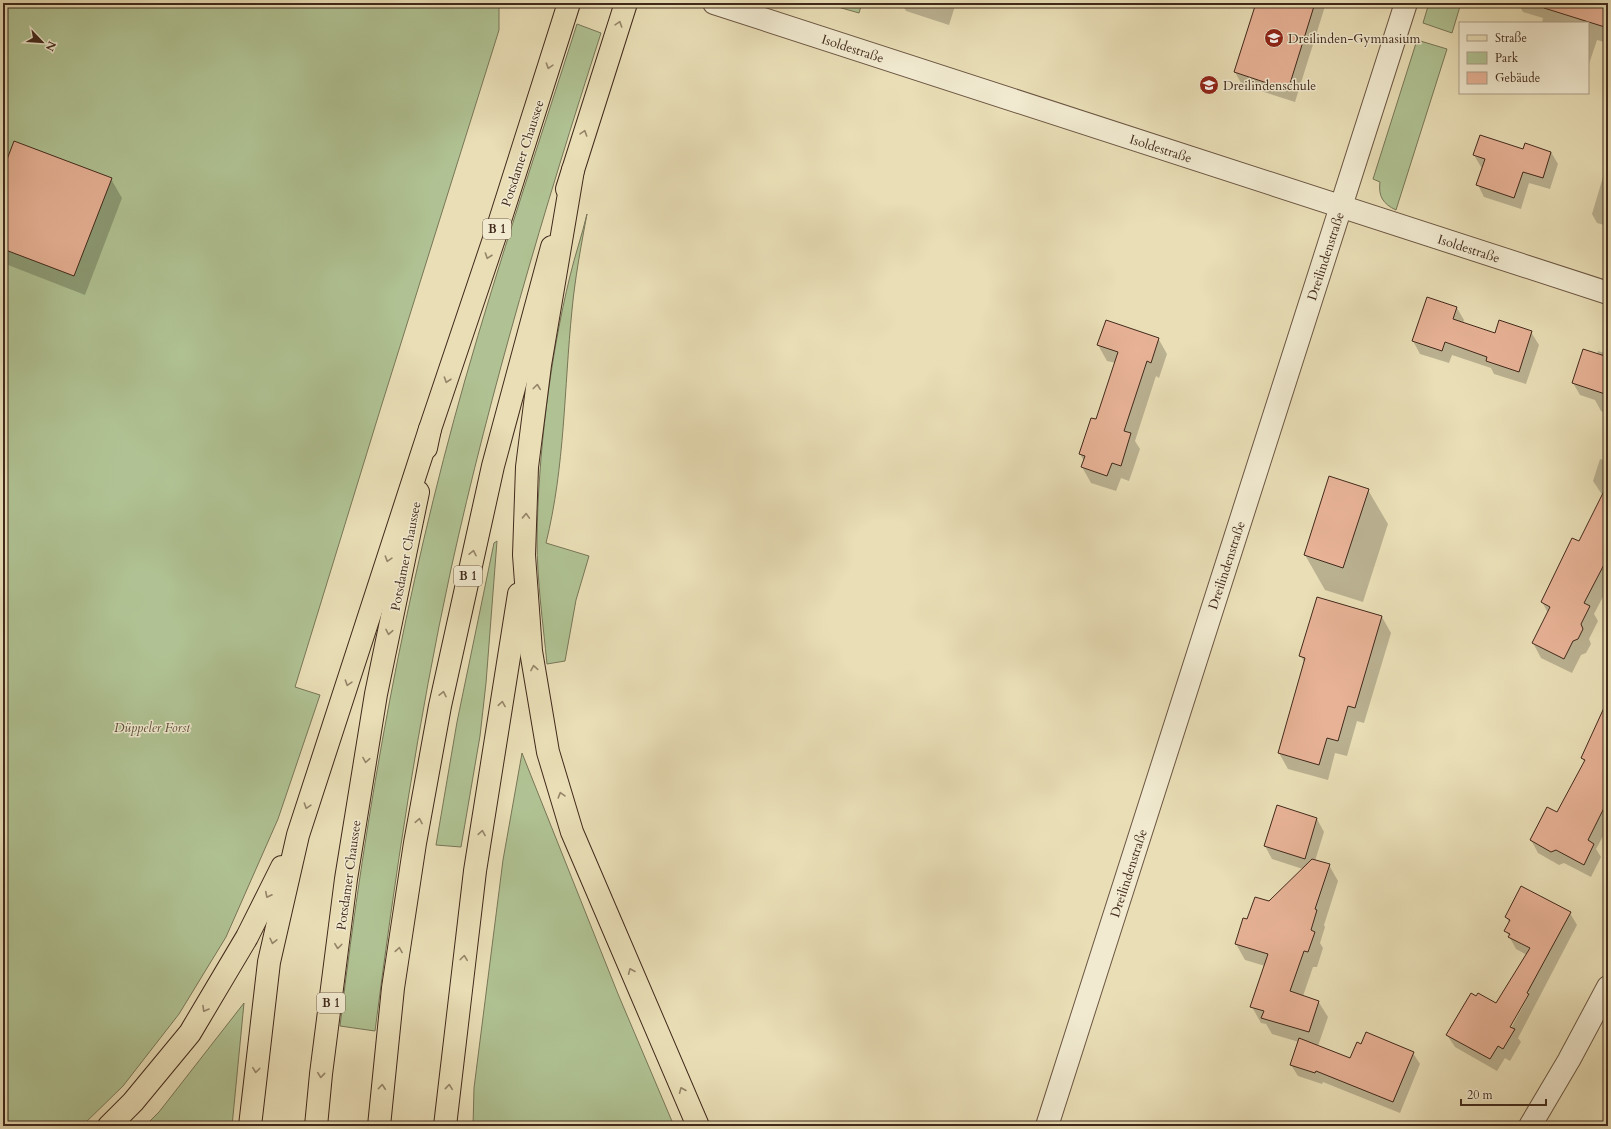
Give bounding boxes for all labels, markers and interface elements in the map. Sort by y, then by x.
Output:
one-way arrow [615,20,623,27]
north arrow [22,22,62,62]
legend [1459,22,1589,94]
school or university icon: Dreilinden-Gymnasium [1263,27,1285,49]
street label: Isoldestraße [819,30,886,67]
place label: Dreilinden-Gymnasium [1288,30,1421,48]
text: Straße [1495,30,1527,46]
text: N [42,39,59,54]
text: Park [1495,50,1519,66]
one-way arrow [545,62,554,69]
text: Gebäude [1495,70,1540,86]
school or university icon: Dreilindenschule [1198,74,1220,96]
place label: Dreilindenschule [1223,77,1316,95]
street label: Potsdamer Chaussee [497,98,549,209]
one-way arrow [579,129,588,136]
street label: Isoldestraße [1127,130,1194,167]
street label: Dreilindenstraße [1303,210,1349,303]
road number: B 1 [483,219,511,239]
street label: Isoldestraße [1435,230,1502,267]
one-way arrow [485,253,493,260]
one-way arrow [443,376,452,383]
one-way arrow [532,384,541,390]
street label: Potsdamer Chaussee [387,500,425,612]
one-way arrow [521,513,530,519]
street label: Dreilindenstraße [1204,519,1250,612]
one-way arrow [469,550,477,556]
one-way arrow [385,556,393,563]
road number: B 1 [454,566,482,586]
one-way arrow [386,629,394,635]
one-way arrow [530,665,539,671]
one-way arrow [344,679,353,686]
one-way arrow [438,690,446,697]
one-way arrow [497,701,506,707]
park label: Düppeler Forst [114,719,190,737]
one-way arrow [362,757,371,763]
one-way arrow [557,792,566,799]
one-way arrow [303,803,312,810]
one-way arrow [414,818,422,824]
street label: Potsdamer Chaussee [332,819,366,931]
street label: Dreilindenstraße [1106,827,1152,920]
one-way arrow [477,829,486,836]
one-way arrow [265,891,273,898]
one-way arrow [270,938,278,945]
one-way arrow [334,943,343,949]
one-way arrow [394,947,403,953]
one-way arrow [460,955,469,961]
one-way arrow [628,967,636,975]
road number: B 1 [317,993,345,1013]
one-way arrow [202,1005,209,1012]
one-way arrow [252,1067,261,1073]
one-way arrow [317,1072,326,1078]
scale bar [1461,1081,1546,1107]
one-way arrow [378,1084,387,1090]
one-way arrow [444,1084,453,1090]
one-way arrow [679,1087,687,1094]
text: 20 m [1467,1087,1494,1103]

